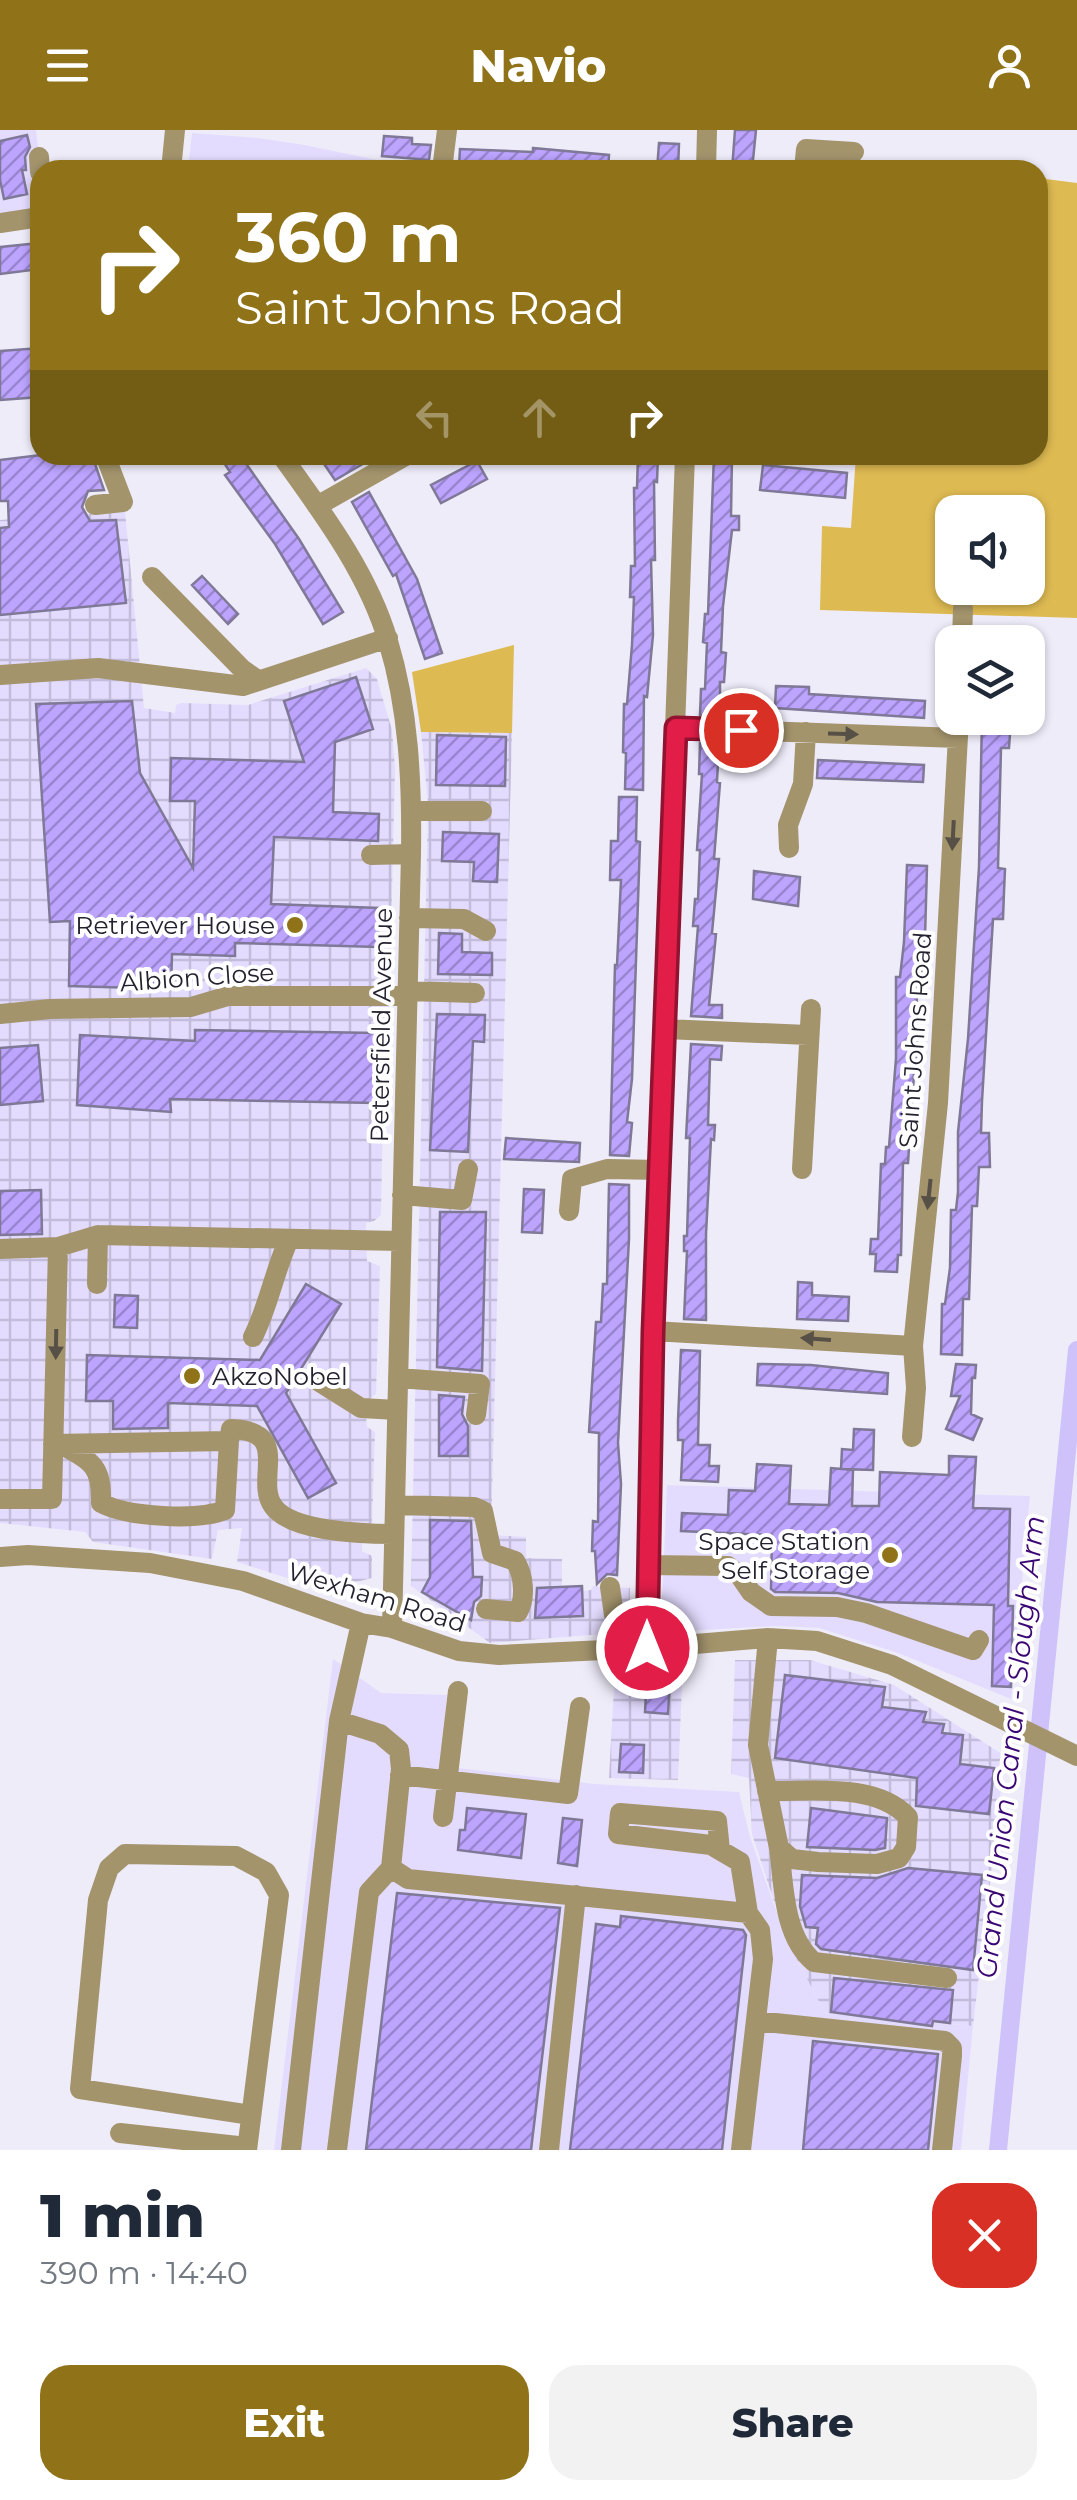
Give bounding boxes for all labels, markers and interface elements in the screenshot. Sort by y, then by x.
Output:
icon: menu [40,38,95,93]
text: Navio [470,38,607,93]
icon: person [982,38,1037,93]
text: 360 m [235,194,462,280]
icon: right [70,200,200,330]
text: Saint Johns Road [235,280,625,335]
icon: left [407,390,462,445]
icon: ahead [512,390,567,445]
icon: right [617,390,672,445]
map controls [935,495,1045,735]
button: sound [935,495,1045,605]
button: layers [935,625,1045,735]
pin [699,688,784,773]
icon: arrive [714,703,769,758]
one-way arrow [828,726,860,742]
one-way arrow [945,820,961,851]
street label: Petersfield Avenue [364,907,398,1143]
place label: Retriever House [75,910,275,940]
marker: Retriever House [284,914,306,936]
street label: Saint Johns Road [892,931,938,1149]
street label: Albion Close [119,957,275,997]
one-way arrow [920,1179,936,1211]
one-way arrow [47,1329,63,1361]
one-way arrow [799,1331,831,1347]
place label: AkzoNobel [212,1361,348,1391]
marker: AkzoNobel [181,1365,203,1387]
water label: Grand Union Canal - Slough Arm [969,1514,1051,1980]
place label: Space Station Self Storage [698,1526,870,1585]
marker: Space Station Self Storage [879,1544,901,1566]
street label: Wexham Road [284,1556,470,1638]
position arrow [595,1596,699,1700]
text: 1 min [40,2179,205,2252]
button: close [932,2183,1037,2288]
text: 390 m · 14:40 [40,2253,248,2292]
button: Exit [40,2365,529,2480]
button: Share [549,2365,1037,2480]

